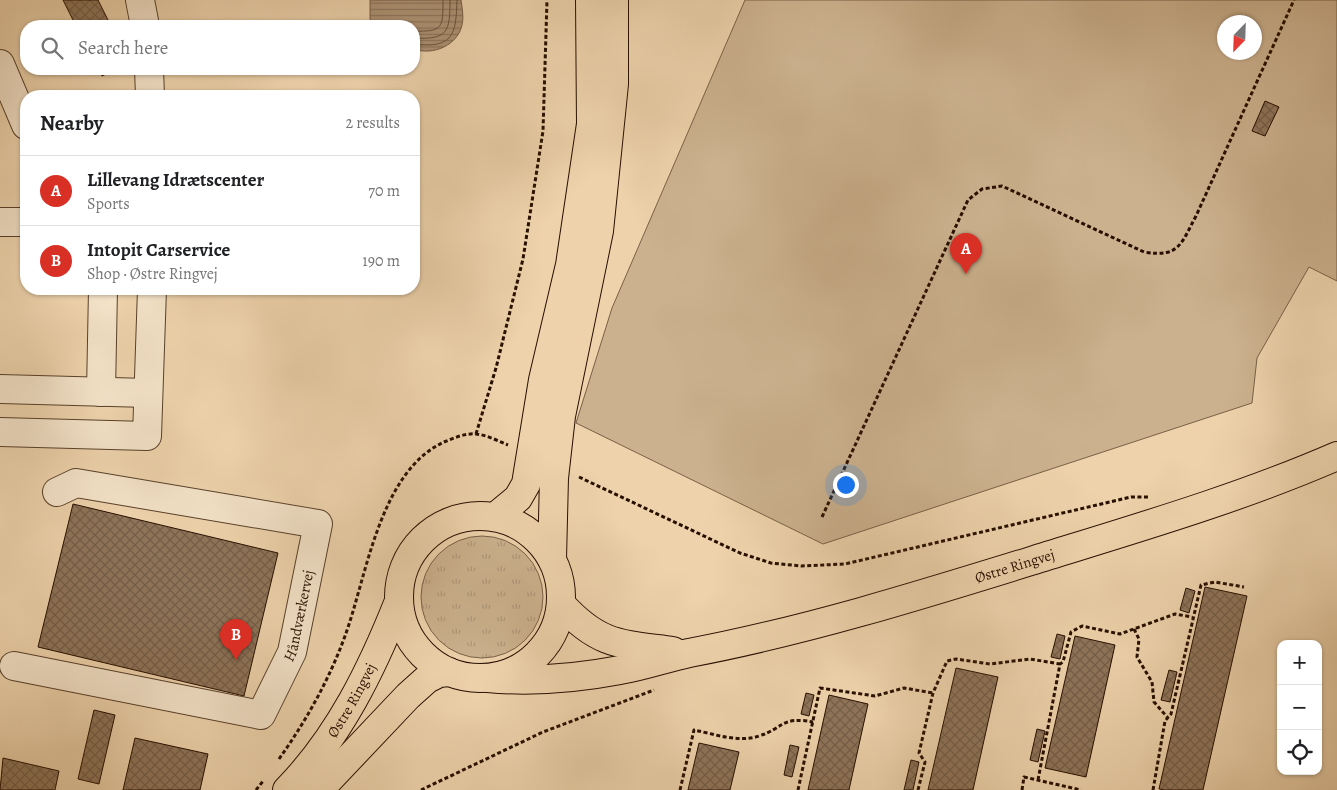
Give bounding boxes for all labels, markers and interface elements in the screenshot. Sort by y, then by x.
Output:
north arrow [1217,15,1262,60]
search box [20,20,420,75]
icon: search [38,34,66,62]
text: Search here [78,35,168,61]
text: Nearby [40,109,103,137]
text: 2 results [345,112,400,134]
text: Lillevang Idrætscenter [87,167,264,193]
text: A [51,180,61,202]
text: 70 m [368,180,400,202]
text: Sports [87,193,130,215]
pin: A [950,233,982,274]
text: Intopit Carservice [87,237,230,263]
text: B [51,250,61,272]
text: 190 m [362,250,400,272]
text: Shop · Østre Ringvej [87,263,218,285]
your location [833,472,859,498]
street label: Østre Ringvej [972,544,1057,588]
street label: Håndværkervej [279,568,318,665]
pin: B [220,619,252,660]
map controls [1277,640,1322,775]
button: + [1277,640,1322,685]
street label: Østre Ringvej [323,660,381,741]
button: − [1277,685,1322,730]
button: locate [1277,730,1322,775]

